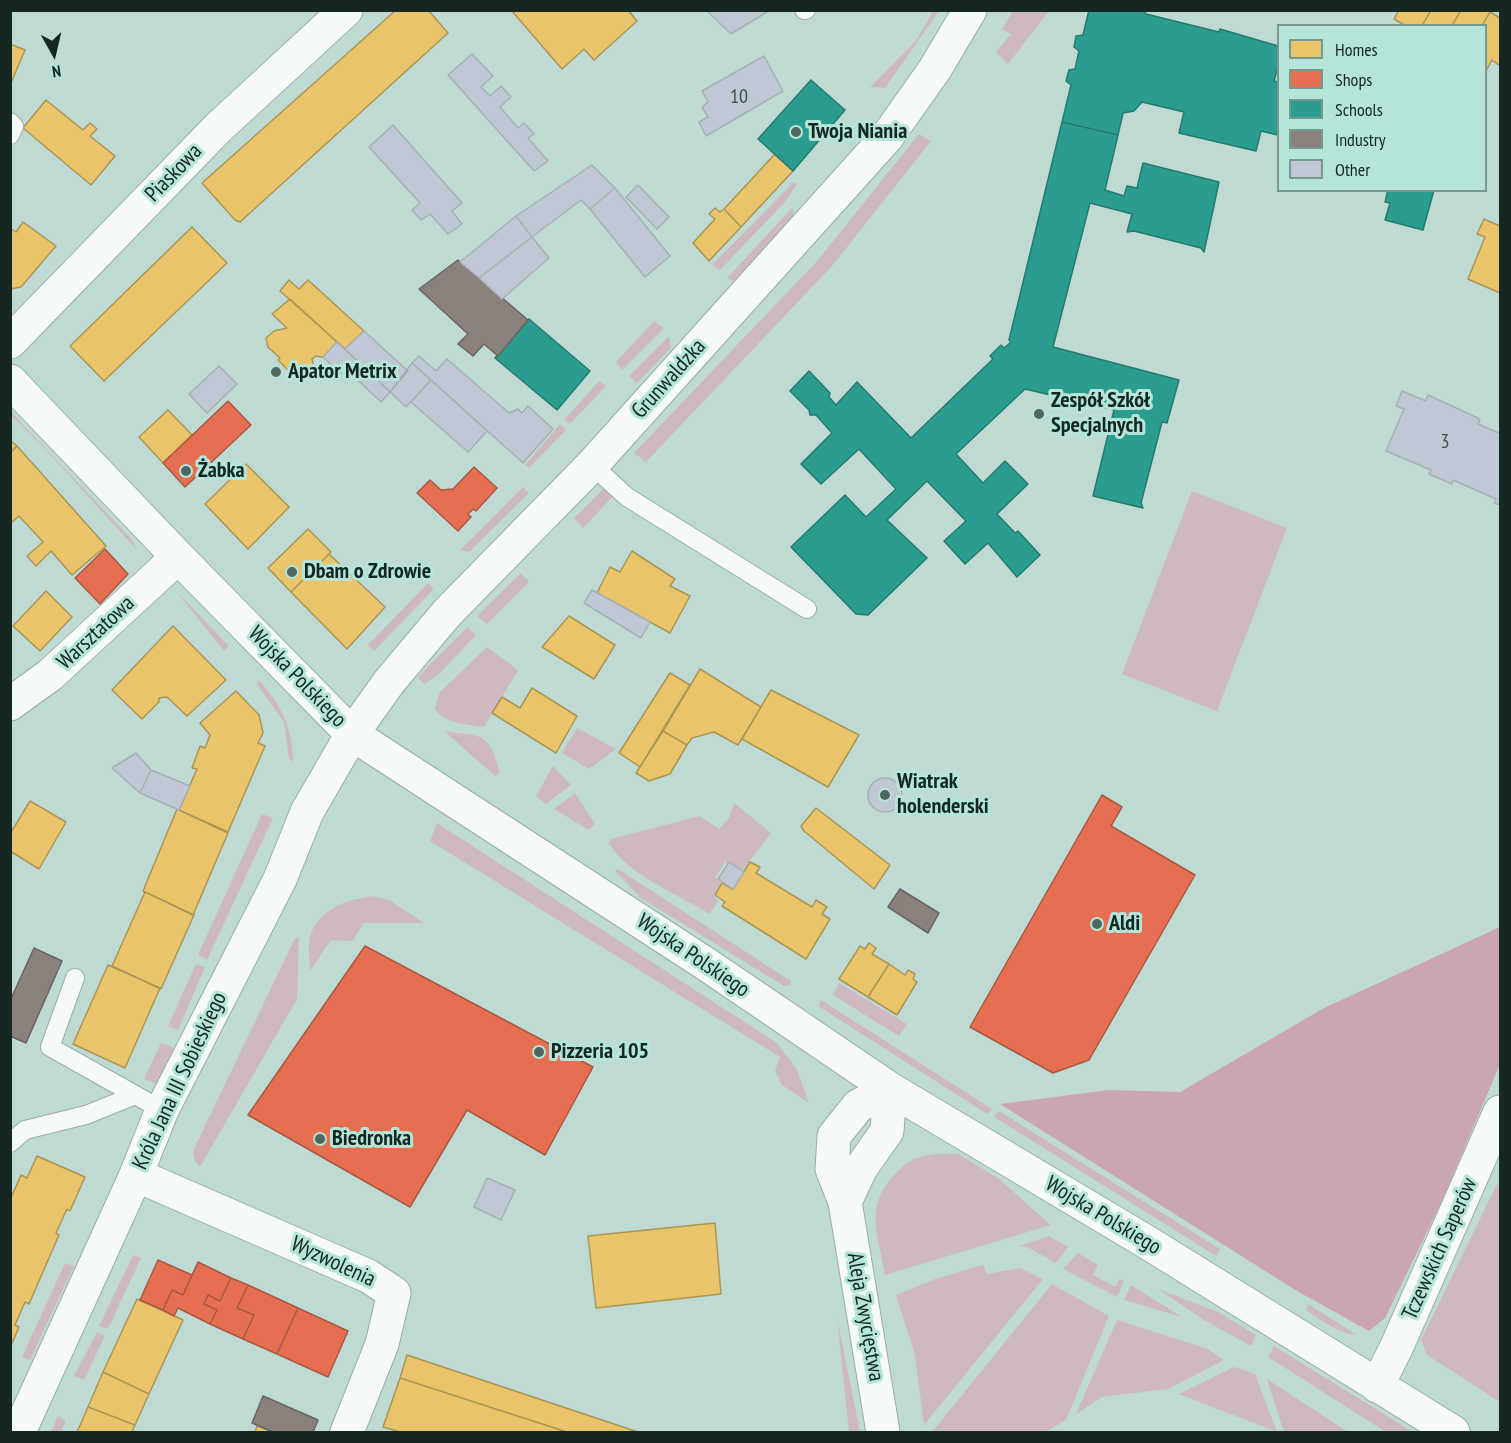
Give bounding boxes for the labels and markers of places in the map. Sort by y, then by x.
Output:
place label: Twoja Niania [808,119,907,145]
marker: Twoja Niania [789,125,803,139]
place label: Apator Metrix [288,359,397,385]
marker: Apator Metrix [269,365,283,379]
place label: Zespół Szkół Specjalnych [1051,388,1150,440]
marker: Zespół Szkół Specjalnych [1032,407,1046,421]
place label: Żabka [198,458,245,484]
marker: Żabka [179,464,193,478]
place label: Dbam o Zdrowie [304,559,431,585]
marker: Dbam o Zdrowie [285,565,299,579]
place label: Wiatrak holenderski [897,769,989,820]
marker: Wiatrak holenderski [878,788,892,802]
place label: Aldi [1109,911,1140,937]
marker: Aldi [1090,917,1104,931]
place label: Pizzeria 105 [551,1039,649,1065]
marker: Pizzeria 105 [532,1045,546,1059]
place label: Biedronka [332,1126,411,1152]
marker: Biedronka [313,1132,327,1146]

